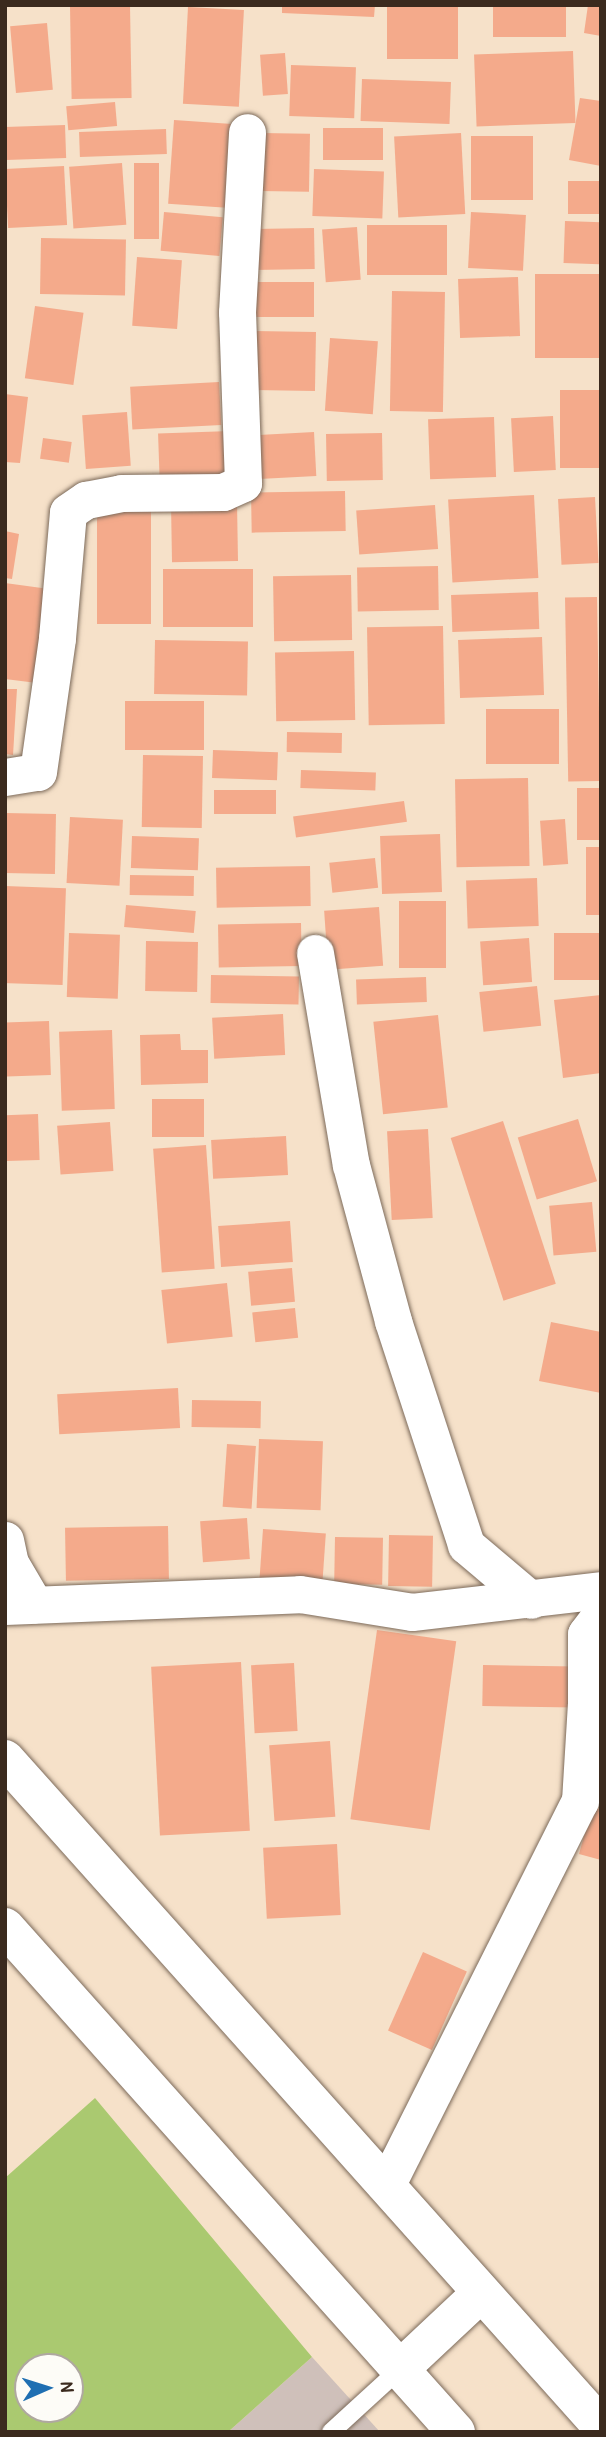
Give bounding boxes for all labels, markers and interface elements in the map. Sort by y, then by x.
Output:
north arrow [14,2353,84,2423]
text: N [55,2381,81,2393]

